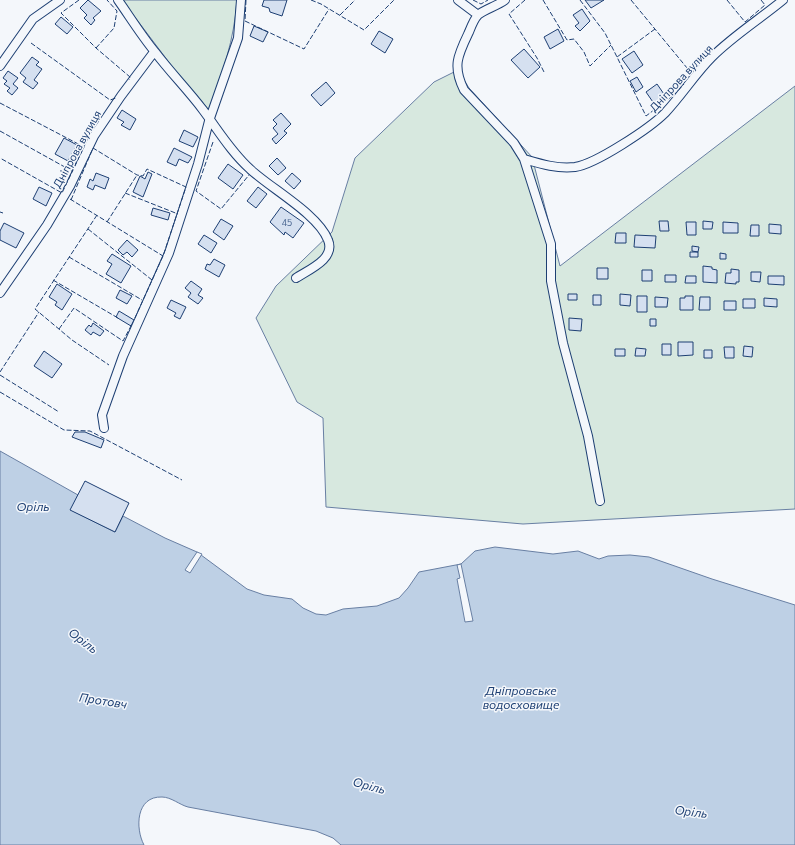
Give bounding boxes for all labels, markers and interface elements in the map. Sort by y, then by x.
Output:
street label: Дніпрова вулиця [646,42,715,114]
street label: Дніпрова вулиця [50,108,103,190]
house number: 45 [282,217,292,228]
water label: Орiль [17,499,50,513]
water label: Оріль [66,625,101,656]
water label: Дніпровське водосховище [483,683,560,711]
water label: Протовч [78,689,129,711]
water label: Оріль [352,774,387,796]
water label: Оріль [674,802,708,820]

